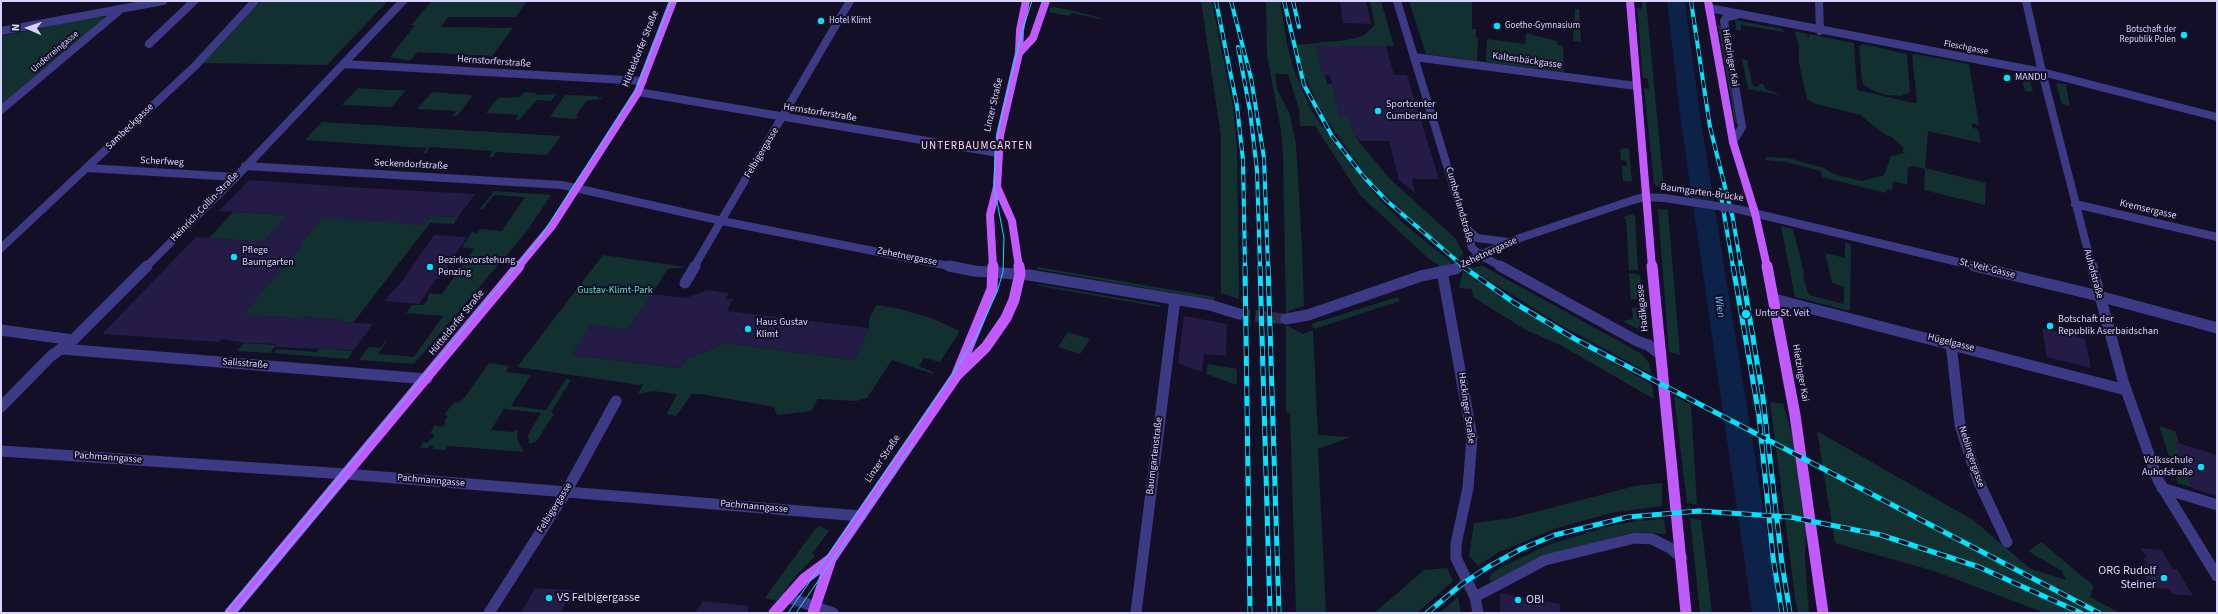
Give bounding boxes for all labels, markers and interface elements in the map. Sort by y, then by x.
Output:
north arrow [8,8,48,48]
street label: Hütteldorfer Straße [620,9,662,89]
marker: Hotel Klimt [816,16,826,26]
place label: Hotel Klimt [829,16,871,26]
marker: Goethe-Gymnasium [1492,21,1502,31]
place label: Goethe-Gymnasium [1505,21,1580,31]
text: N [8,24,23,31]
place label: Botschaft der Republik Polen [2119,25,2176,46]
street label: Hietzinger Kai [1719,28,1741,88]
street label: Underreingasse [29,29,81,75]
marker: Botschaft der Republik Polen [2179,30,2189,40]
street label: Fleschgasse [1943,38,1989,58]
street label: Kaltenbäckgasse [1491,50,1563,72]
street label: Hernstorferstraße [457,53,531,71]
place label: MANDU [2015,72,2047,84]
marker: MANDU [2002,73,2012,83]
street label: Linzer Straße [982,77,1006,133]
place label: Sportcenter Cumberland [1386,99,1438,122]
street label: Sambeckgasse [104,101,156,153]
street label: Hernstorferstraße [782,101,858,125]
marker: Sportcenter Cumberland [1373,106,1383,116]
street label: Felbigergasse [742,126,782,180]
district label: UNTERBAUMGARTEN [921,140,1033,154]
street label: Scherfweg [140,155,184,169]
street label: Seckendorfstraße [374,157,448,173]
street label: Cumberlandstraße [1442,166,1476,244]
street label: Heinrich-Collin-Straße [168,169,242,245]
street label: Baumgarten-Brücke [1660,181,1744,205]
street label: Kremsergasse [2118,198,2178,222]
street label: Zehetnergasse [1459,235,1519,271]
place label: Pflege Baumgarten [242,245,294,268]
street label: Zehetnergasse [876,245,938,269]
street label: Auhofstraße [2081,248,2105,300]
marker: Pflege Baumgarten [229,252,239,262]
place label: Bezirksvorstehung Penzing [438,255,515,278]
street label: St.-Veit-Gasse [1958,256,2016,282]
marker: Bezirksvorstehung Penzing [425,262,435,272]
street label: Hadikgasse [1635,284,1651,332]
park label: Gustav-Klimt-Park [577,285,653,297]
street label: Hütteldorfer Straße [427,288,487,358]
water label: Wien [1711,295,1727,319]
marker: Unter St. Veit [1740,308,1752,320]
place label: Unter St. Veit [1755,308,1809,320]
place label: Botschaft der Republik Aserbaidschan [2058,314,2158,338]
place label: Haus Gustav Klimt [756,317,808,340]
marker: Botschaft der Republik Aserbaidschan [2045,321,2055,331]
marker: Haus Gustav Klimt [743,324,753,334]
street label: Hügelgasse [1926,331,1976,355]
street label: Hietzinger Kai [1789,343,1811,403]
street label: Salisstraße [222,356,268,372]
street label: Hackinger Straße [1455,372,1477,444]
street label: Baumgartenstraße [1144,417,1166,495]
street label: Neblingergasse [1955,425,1987,489]
street label: Linzer Straße [863,433,903,485]
street label: Pachmanngasse [74,450,142,466]
place label: Volksschule Auhofstraße [2142,455,2193,478]
marker: Volksschule Auhofstraße [2196,462,2206,472]
street label: Pachmanngasse [397,472,465,490]
street label: Felbigergasse [535,481,575,535]
street label: Pachmanngasse [720,498,788,516]
place label: ORG Rudolf Steiner [2098,564,2156,592]
marker: ORG Rudolf Steiner [2159,573,2169,583]
place label: VS Felbigergasse [557,591,640,605]
marker: VS Felbigergasse [544,593,554,603]
place label: OBI [1526,593,1544,607]
marker: OBI [1513,595,1523,605]

